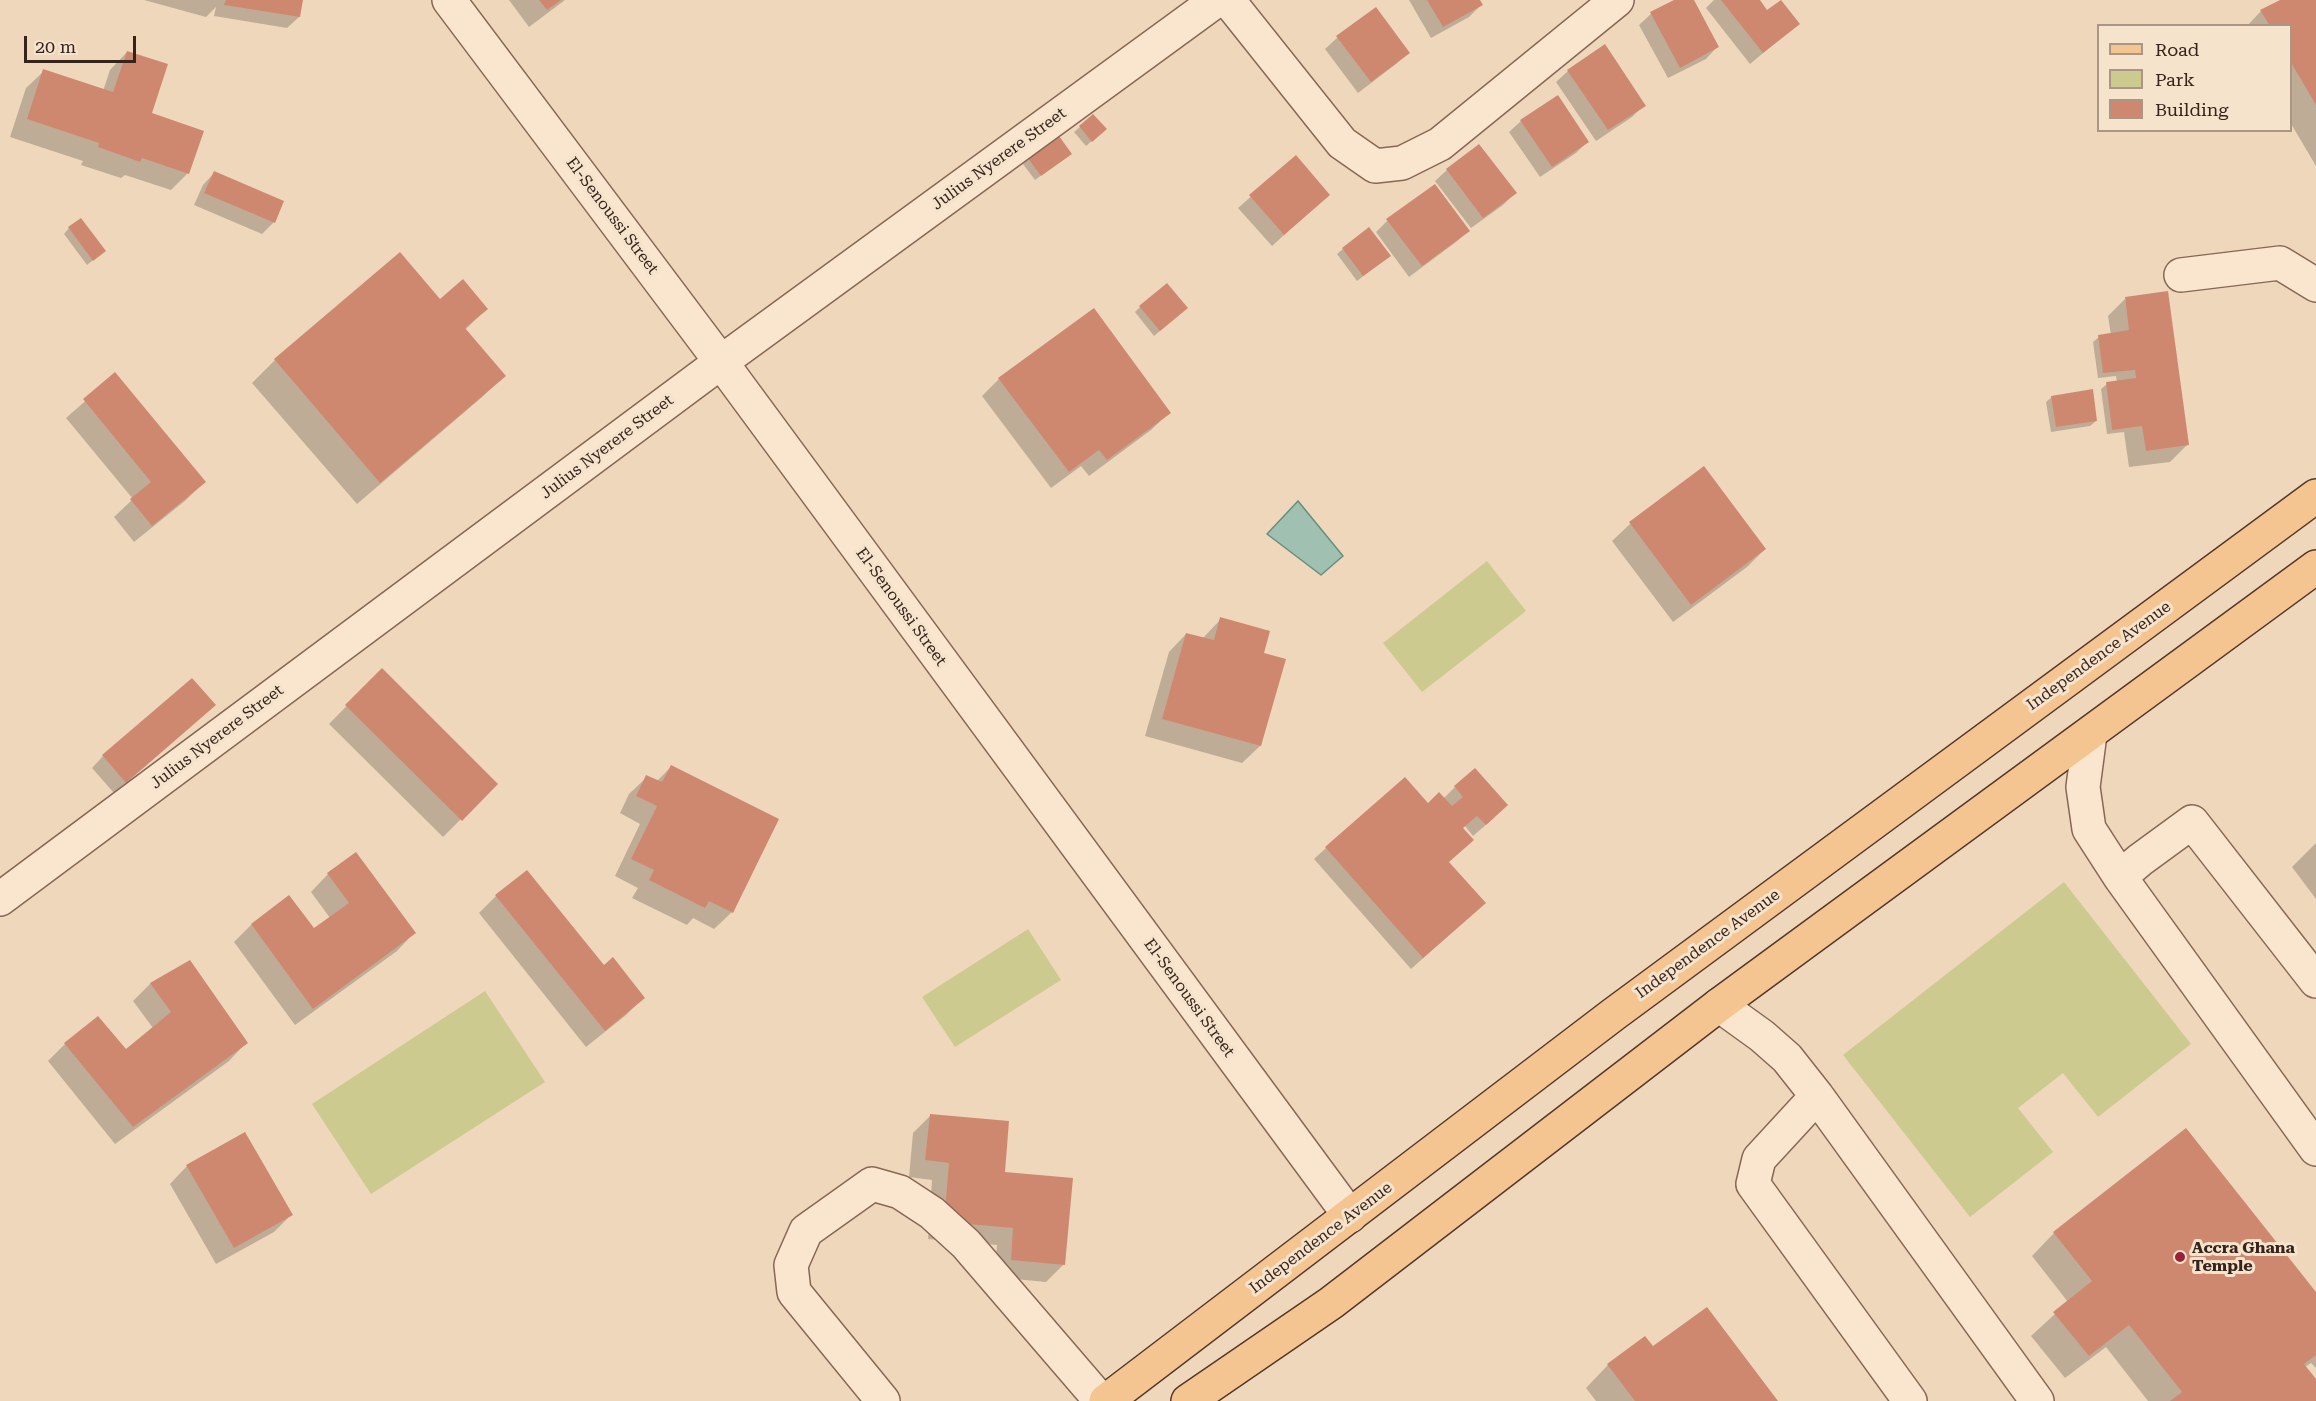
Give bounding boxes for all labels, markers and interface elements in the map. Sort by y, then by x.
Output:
scale bar [27,24,140,62]
legend [2097,24,2292,132]
text: 20 m [35,36,76,57]
text: Road [2155,39,2199,60]
text: Park [2155,69,2195,90]
text: Building [2155,99,2229,120]
street label: Julius Nyerere Street [928,104,1070,214]
street label: El-Senoussi Street [562,154,662,278]
street label: Julius Nyerere Street [537,391,677,503]
street label: El-Senoussi Street [852,544,950,670]
street label: Independence Avenue [2023,597,2175,715]
street label: Julius Nyerere Street [147,681,287,793]
street label: Independence Avenue [1632,885,1784,1003]
street label: El-Senoussi Street [1140,935,1238,1061]
street label: Independence Avenue [1246,1178,1396,1298]
place label: Accra Ghana Temple [2192,1238,2295,1276]
marker: Accra Ghana Temple [2173,1250,2187,1264]

